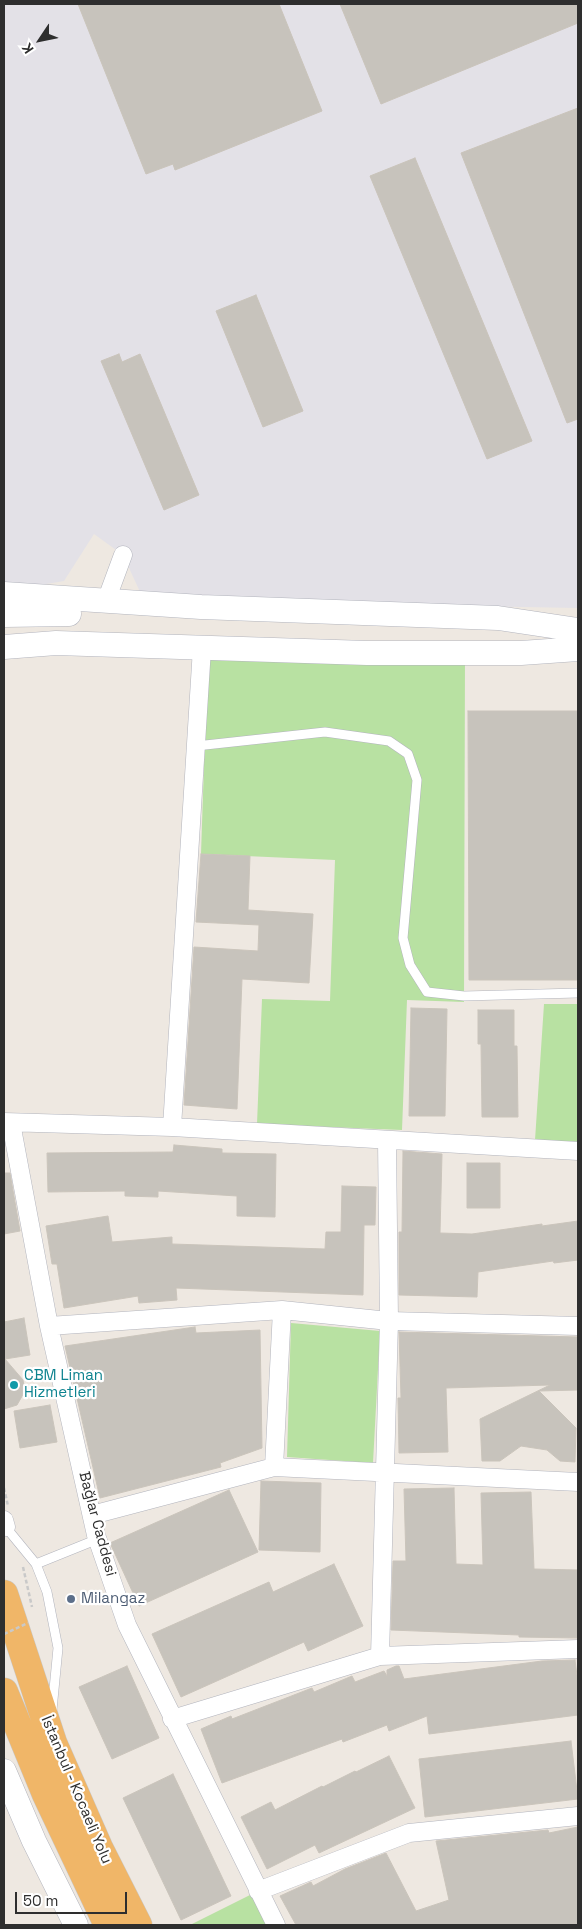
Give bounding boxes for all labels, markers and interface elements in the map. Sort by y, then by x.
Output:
north arrow [15,15,65,65]
text: K [18,40,37,57]
place label: CBM Liman Hizmetleri [24,1367,103,1402]
marker: CBM Liman Hizmetleri [8,1379,20,1391]
street label: Bağlar Caddesi [74,1470,120,1578]
place label: Milangaz [81,1590,145,1608]
marker: Milangaz [65,1593,77,1605]
street label: İstanbul - Kocaeli Yolu [37,1713,115,1867]
scale bar [18,1882,130,1914]
text: 50 m [23,1891,58,1910]

